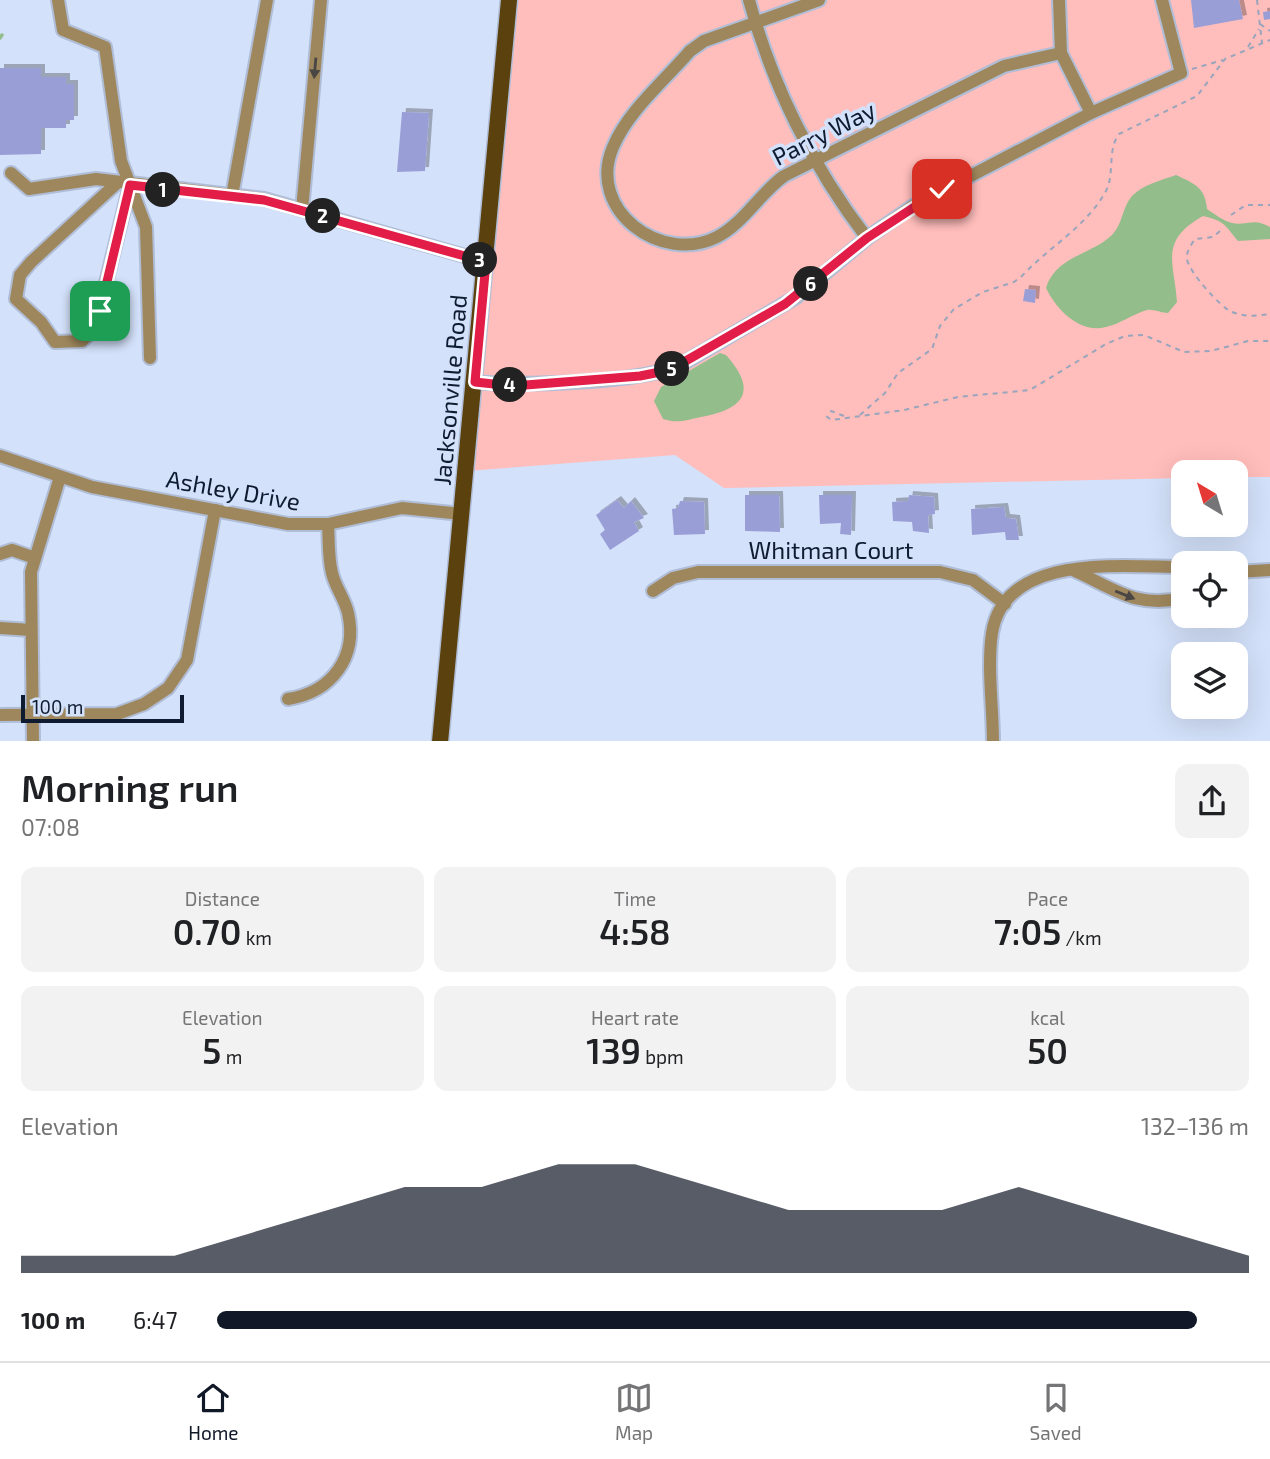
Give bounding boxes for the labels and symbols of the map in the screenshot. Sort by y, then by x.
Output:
one-way arrow [309,57,320,79]
street label: Parry Way [767,94,880,171]
pin [912,159,972,219]
pin: 1 [146,172,180,208]
pin: 2 [306,198,340,234]
pin: 3 [462,243,498,278]
pin: 6 [794,266,828,302]
pin [70,281,130,341]
street label: Jacksonville Road [427,293,472,487]
pin: 5 [654,352,690,386]
pin: 4 [492,368,528,402]
north arrow [1171,460,1248,537]
street label: Ashley Drive [164,463,303,516]
street label: Whitman Court [748,535,914,564]
one-way arrow [1115,590,1136,601]
scale bar [21,692,184,724]

